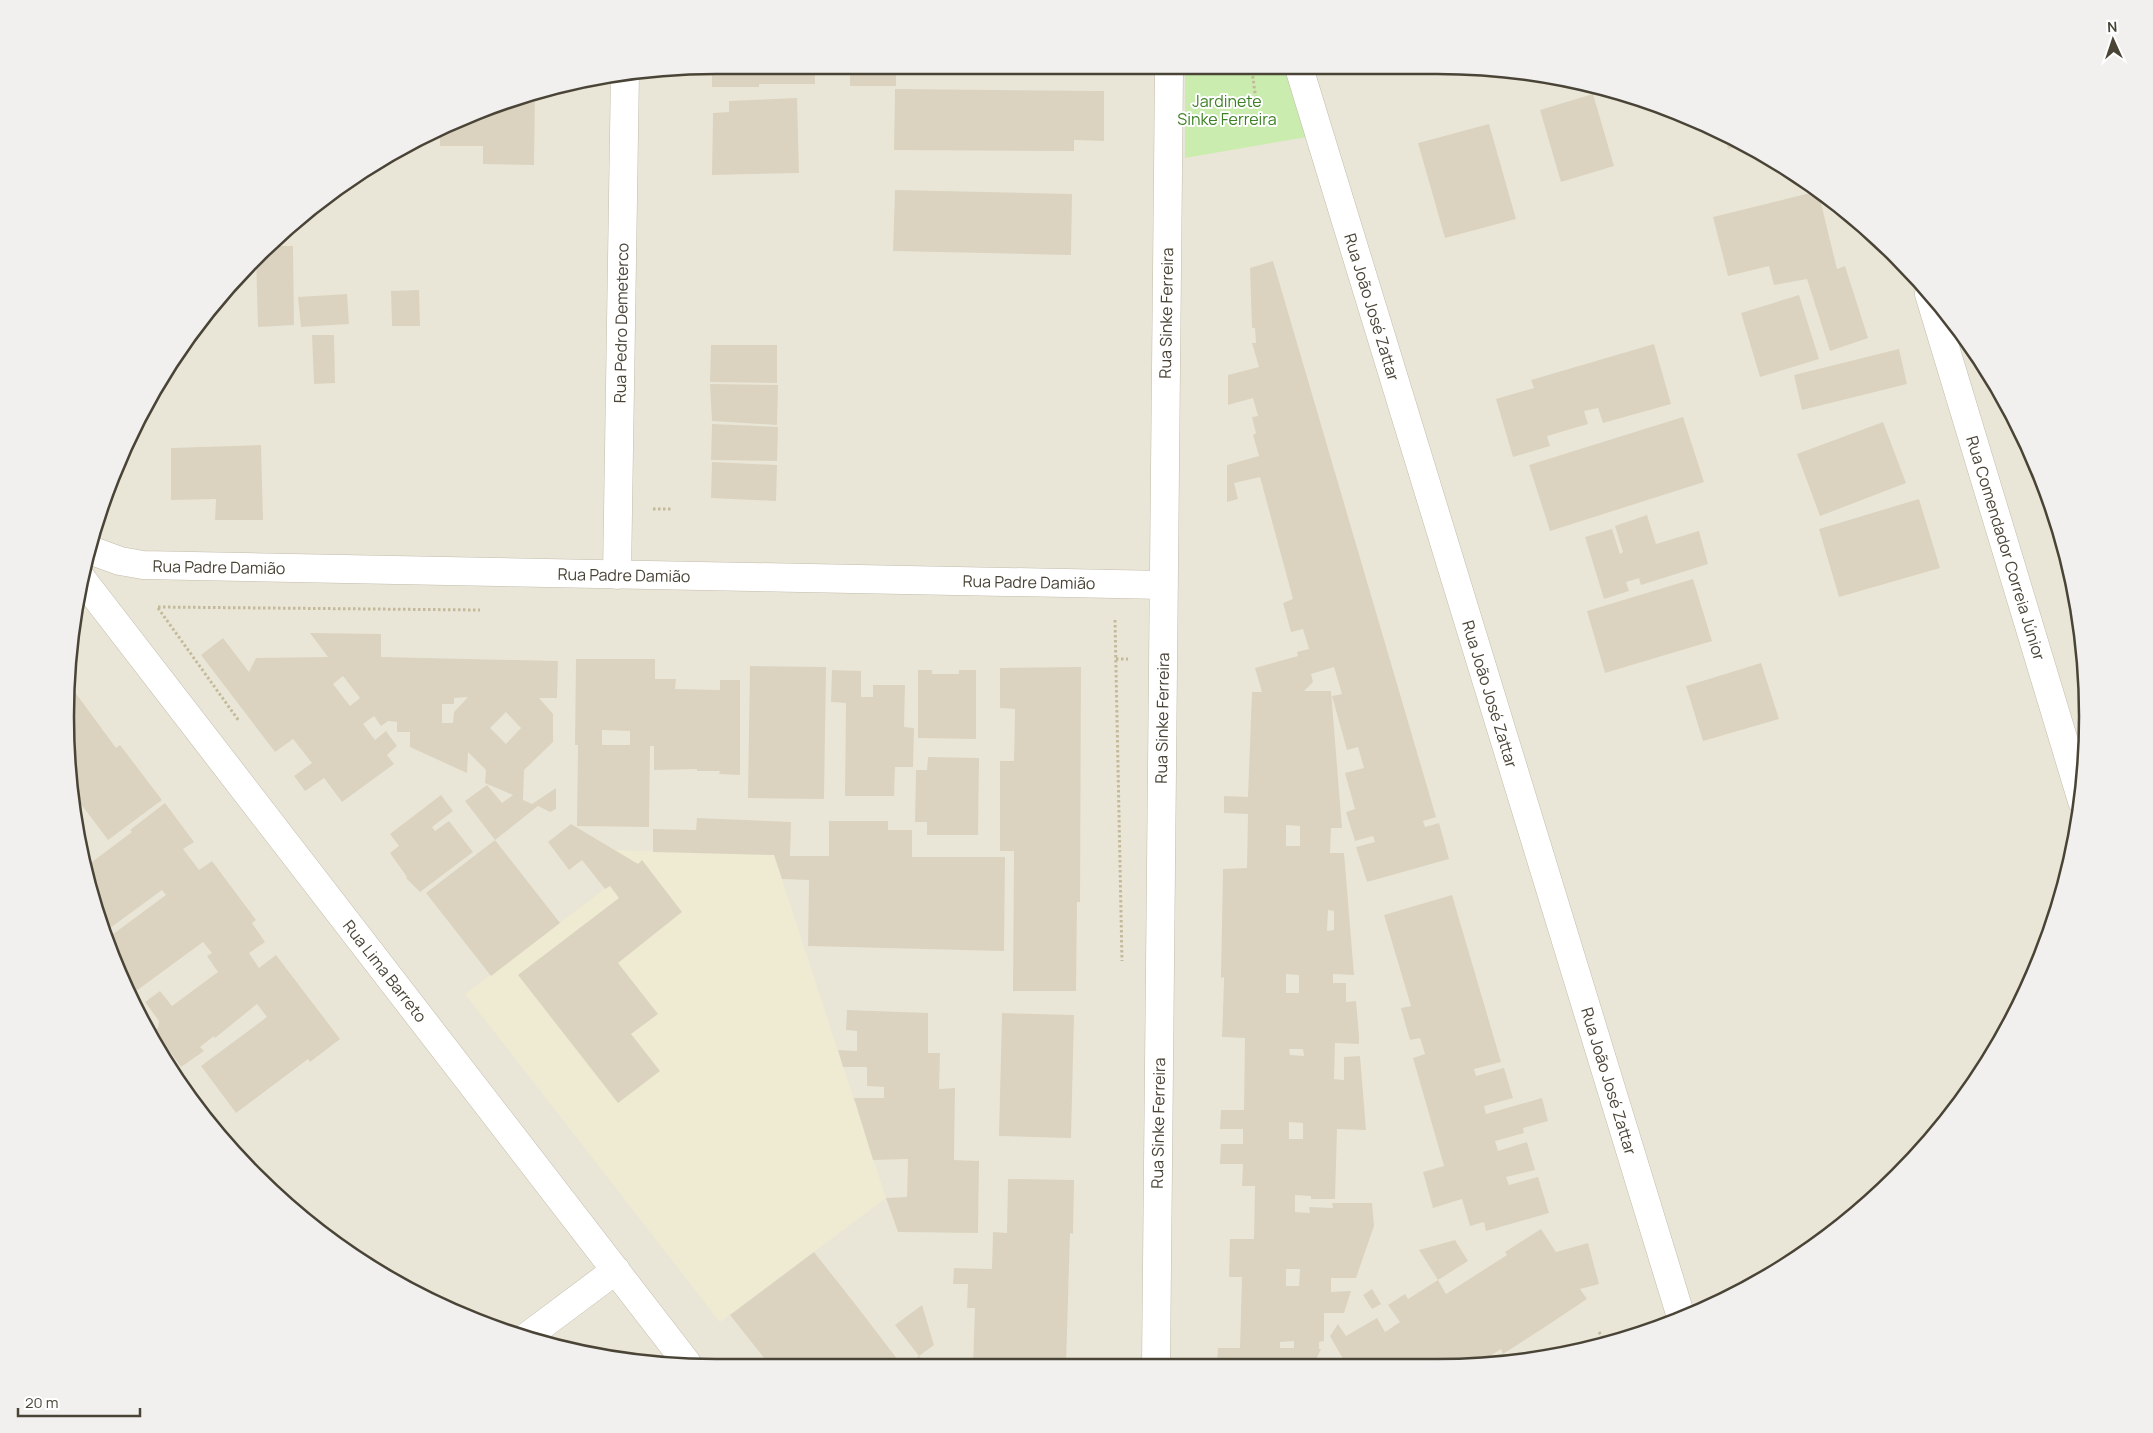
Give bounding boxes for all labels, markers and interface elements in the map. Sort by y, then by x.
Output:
north arrow [2088,15,2138,65]
text: N [2107,17,2118,36]
park label: Jardinete Sinke Ferreira [1177,90,1277,130]
street label: Rua João José Zattar [1339,231,1405,384]
street label: Rua Pedro Demeterco [609,243,633,403]
street label: Rua Sinke Ferreira [1154,247,1178,379]
street label: Rua Comendador Correia Júnior [1961,433,2051,663]
street label: Rua Padre Damião [152,555,286,579]
street label: Rua Padre Damião [557,563,691,587]
street label: Rua Padre Damião [962,570,1096,594]
street label: Rua João José Zattar [1457,618,1523,771]
street label: Rua Sinke Ferreira [1150,652,1174,784]
street label: Rua Lima Barreto [338,915,432,1027]
street label: Rua João José Zattar [1576,1005,1642,1158]
street label: Rua Sinke Ferreira [1146,1057,1170,1189]
scale bar [18,1386,140,1418]
text: 20 m [25,1392,58,1413]

